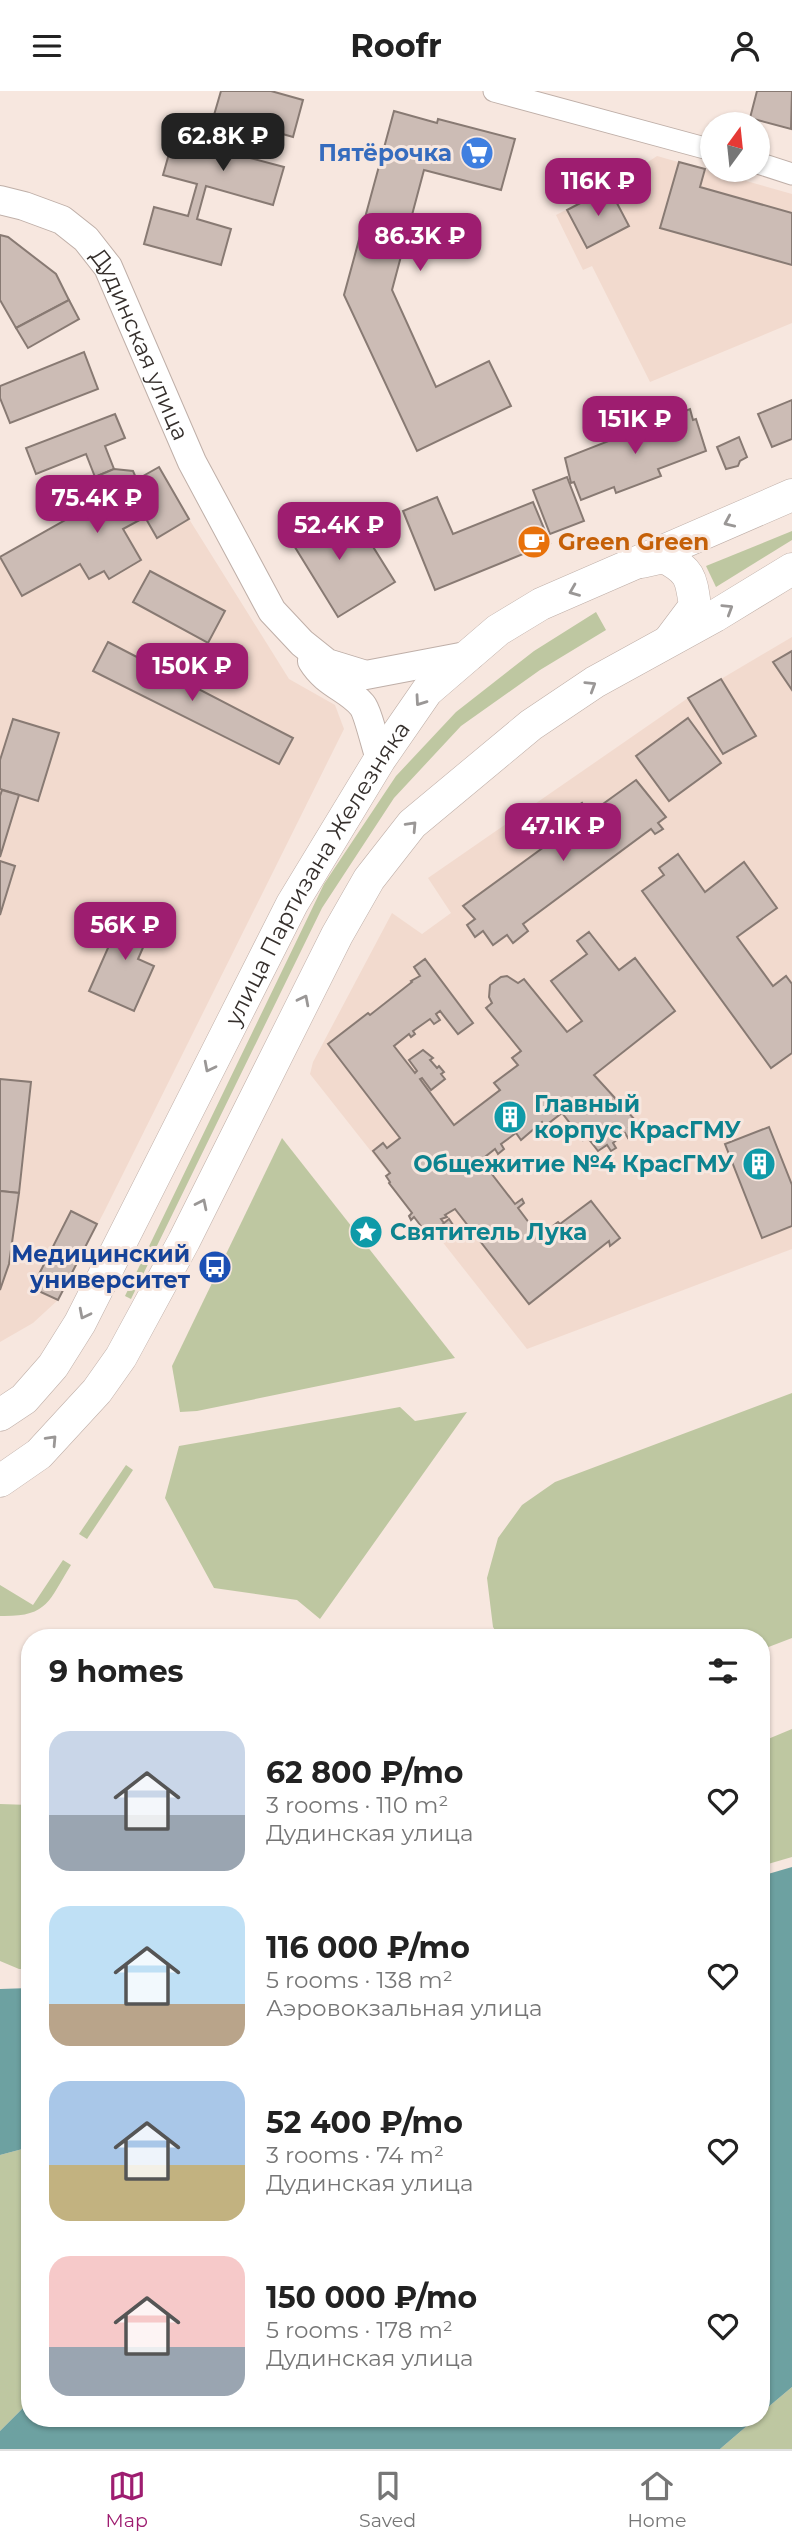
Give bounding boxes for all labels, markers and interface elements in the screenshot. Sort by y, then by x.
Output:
text: Roofr [350,26,442,65]
icon: menu [28,27,66,65]
icon: person [726,27,764,65]
north arrow [700,112,770,182]
map controls [700,112,770,182]
pin: 62.8K ₽ [158,113,288,173]
text: 62.8K ₽ [177,122,269,150]
supermarket icon: Пятёрочка [458,134,496,172]
place label: Пятёрочка [318,139,452,167]
pin: 116K ₽ [541,159,655,218]
text: 116K ₽ [561,167,635,195]
pin: 86.3K ₽ [355,213,485,273]
text: 86.3K ₽ [374,222,466,250]
street label: Дудинская улица [85,242,195,445]
pin: 151K ₽ [578,397,692,456]
text: 151K ₽ [598,405,672,433]
pin: 75.4K ₽ [32,475,162,535]
text: 75.4K ₽ [52,484,142,512]
pin: 52.4K ₽ [274,503,404,562]
text: 52.4K ₽ [294,511,384,539]
one-way arrow [724,514,737,528]
cafe icon: Green Green [515,523,553,561]
place label: Green Green [558,528,709,556]
one-way arrow [568,582,580,596]
one-way arrow [720,604,733,617]
pin: 150K ₽ [135,643,249,703]
text: 150K ₽ [152,652,232,680]
one-way arrow [583,681,596,694]
one-way arrow [416,693,428,706]
street label: улица Партизана Железняка [218,716,416,1031]
pin: 47.1K ₽ [498,803,628,863]
text: 47.1K ₽ [521,812,605,840]
one-way arrow [404,821,417,834]
pin: 56K ₽ [76,903,174,962]
text: 56K ₽ [90,911,160,939]
one-way arrow [295,995,309,1007]
one-way arrow [204,1060,218,1072]
place label: Главный корпус КрасГМУ [534,1090,741,1144]
building icon: Главный корпус КрасГМУ [491,1098,529,1136]
building icon: Общежитие №4 КрасГМУ [740,1145,778,1183]
place label: Общежитие №4 КрасГМУ [413,1150,734,1178]
one-way arrow [194,1199,208,1211]
place icon: Святитель Лука [347,1213,385,1251]
place label: Святитель Лука [390,1218,587,1246]
place label: Медицинский университет [11,1240,191,1294]
bus stop icon: Медицинский университет [196,1248,234,1286]
one-way arrow [79,1307,93,1319]
one-way arrow [44,1435,56,1448]
icon: filters [704,1652,742,1690]
text: 9 homes [49,1653,184,1690]
text: 62 800 ₽/mo [266,1754,463,1791]
icon: home [105,1759,189,1843]
icon: heart [704,1782,742,1820]
text: 3 rooms · 110 m² [266,1791,448,1819]
text: Дудинская улица [266,1819,473,1847]
text: 116 000 ₽/mo [266,1929,470,1966]
icon: home [105,1934,189,2018]
icon: heart [704,1957,742,1995]
text: 5 rooms · 138 m² [266,1966,453,1994]
text: Аэровокзальная улица [266,1994,543,2022]
text: 52 400 ₽/mo [266,2104,463,2141]
icon: home [105,2109,189,2193]
icon: heart [704,2132,742,2170]
text: 3 rooms · 74 m² [266,2141,444,2169]
text: Дудинская улица [266,2169,473,2197]
text: 150 000 ₽/mo [266,2279,477,2316]
icon: home [105,2284,189,2368]
icon: heart [704,2307,742,2345]
text: 5 rooms · 178 m² [266,2316,453,2344]
text: Дудинская улица [266,2344,473,2372]
tab: Map [106,2467,148,2532]
tab: Saved [359,2467,416,2532]
tab: Home [627,2467,686,2532]

